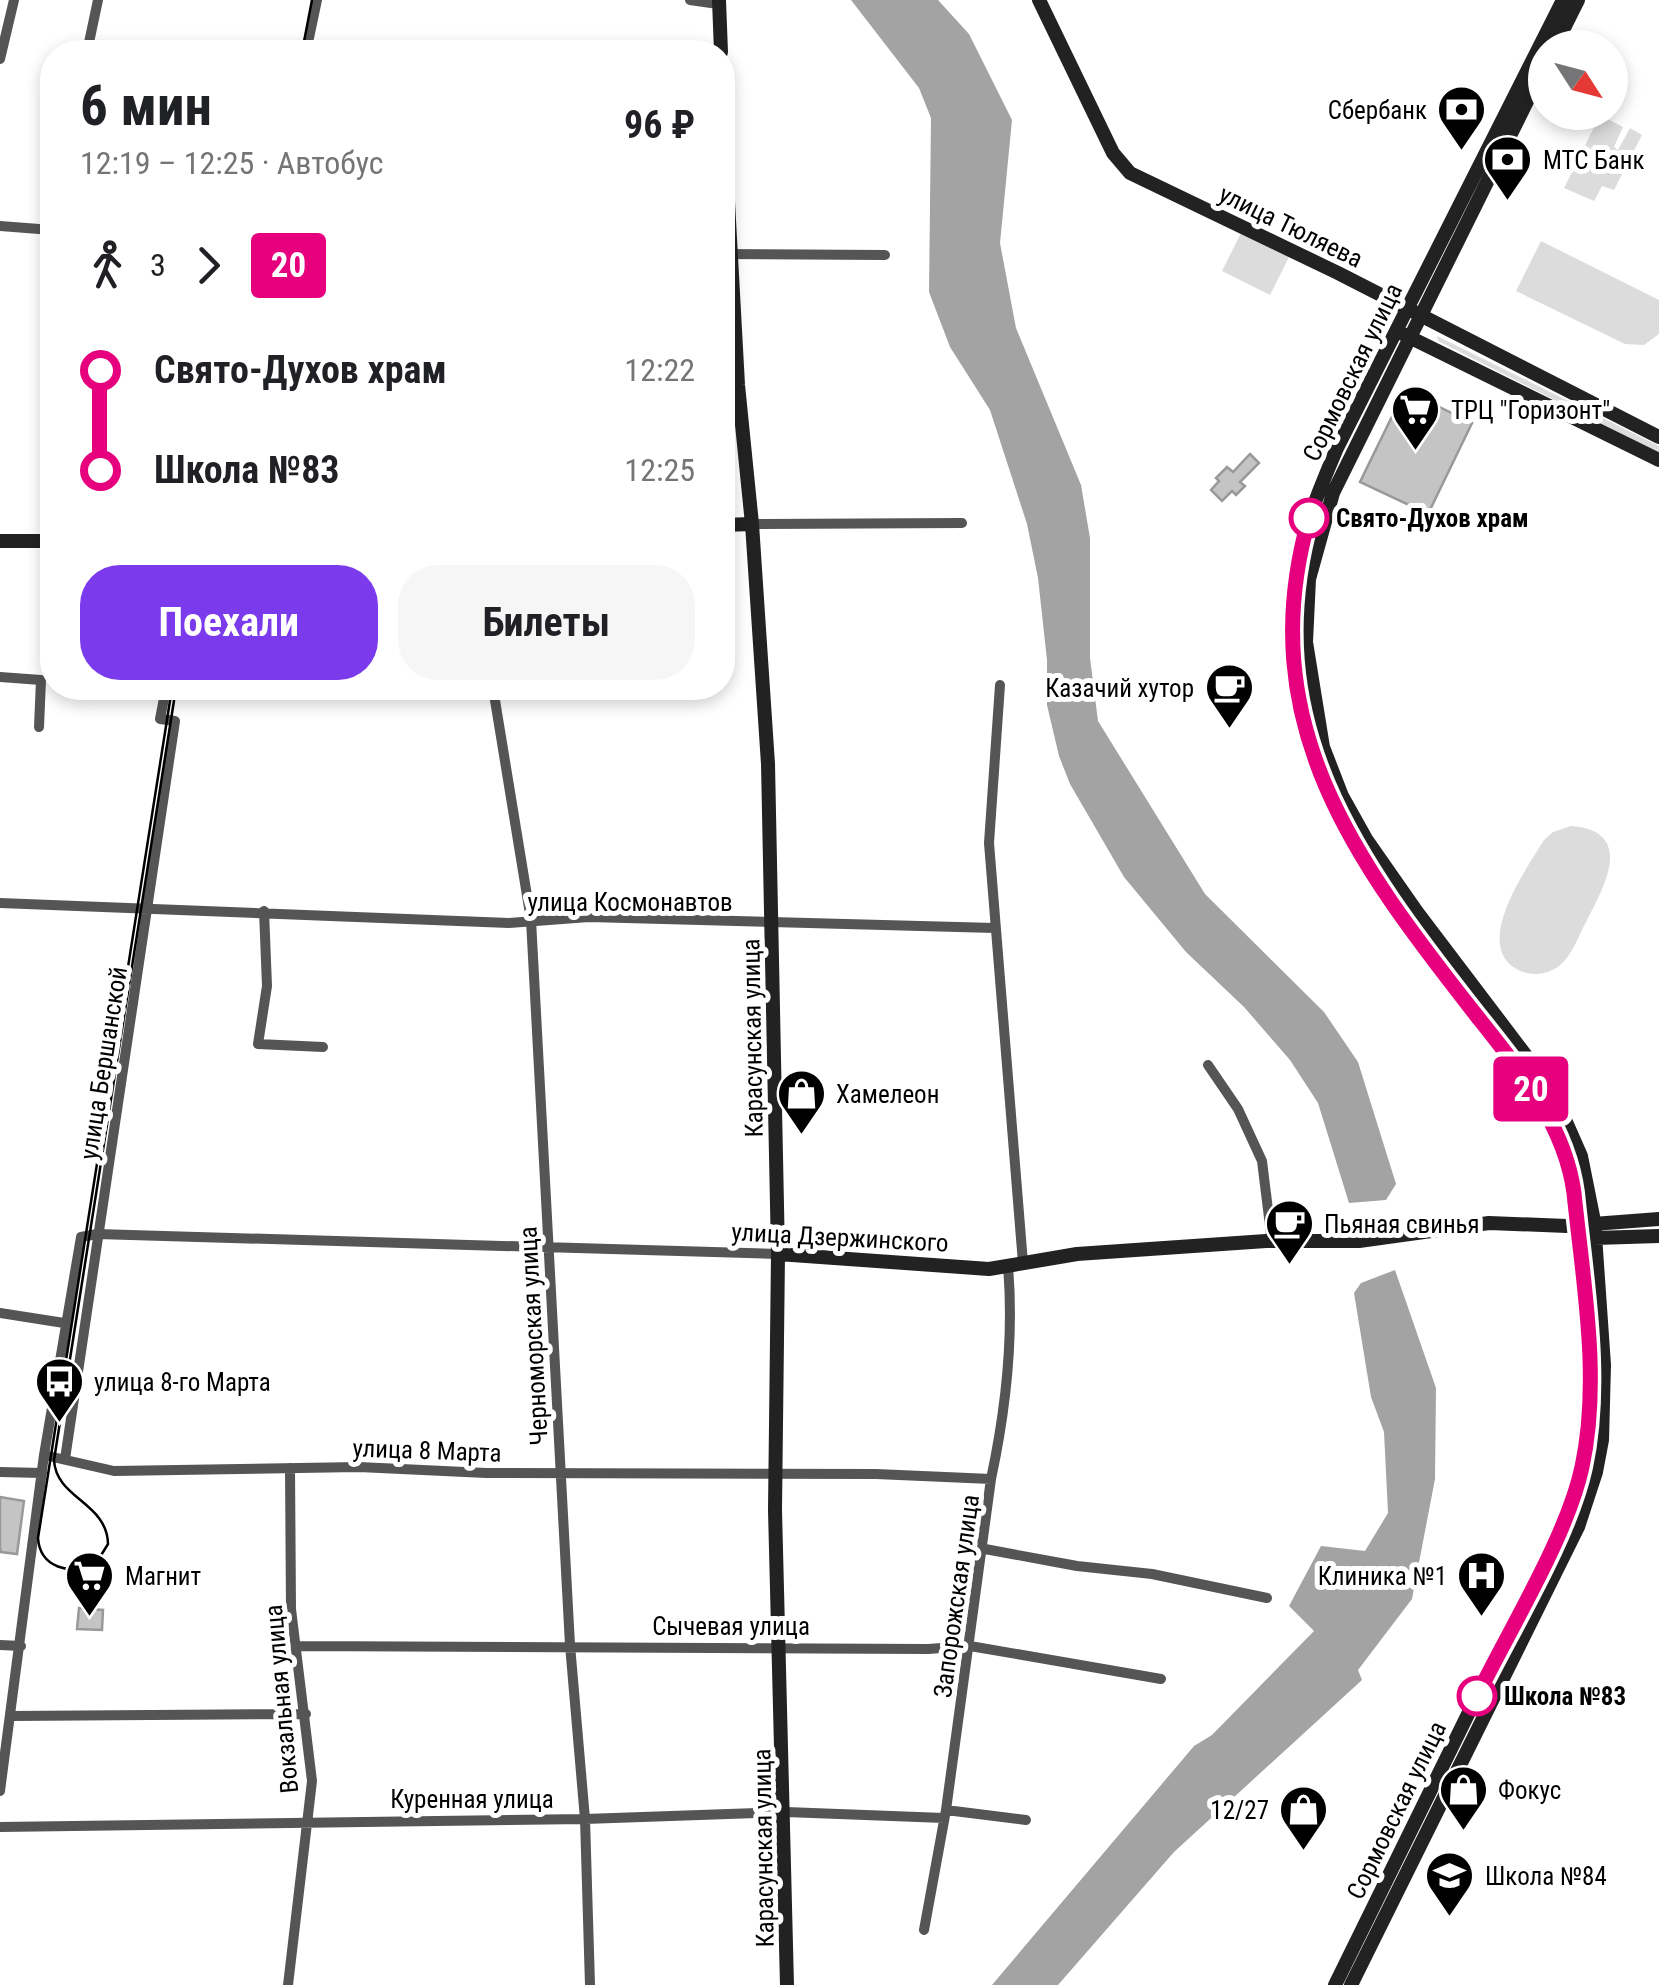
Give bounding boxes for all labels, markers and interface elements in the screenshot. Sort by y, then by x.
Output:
north arrow [1528,30,1628,130]
map controls [1528,30,1628,130]
text: 6 мин [80,74,212,138]
bank icon: Сбербанк [1436,84,1488,152]
place label: Сбербанк [1328,96,1427,125]
text: 96 ₽ [624,103,695,147]
bank icon: МТС Банк [1482,134,1534,202]
text: 12:19 – 12:25 · Автобус [80,144,384,182]
place label: МТС Банк [1543,146,1645,175]
street label: улица Тюляева [1214,179,1367,274]
icon: walk [80,238,135,293]
icon: forward [181,238,236,293]
text: 20 [271,245,306,286]
text: 3 [150,246,166,284]
street label: Сормовская улица [1297,279,1408,466]
text: Свято-Духов храм [154,348,447,392]
text: 12:22 [624,351,695,389]
supermarket icon: ТРЦ "Горизонт" [1390,384,1442,452]
place label: ТРЦ "Горизонт" [1451,396,1610,425]
text: Школа №83 [154,448,340,492]
text: 12:25 [624,451,695,489]
marker: Свято-Духов храм [1290,499,1328,537]
place label: Свято-Духов храм [1336,504,1529,533]
button: Поехали [80,565,378,680]
button: Билеты [398,565,695,680]
cafe icon: Казачий хутор [1203,662,1255,730]
place label: Казачий хутор [1045,674,1194,703]
street label: улица Космонавтов [527,888,733,917]
street label: Карасунская улица [736,938,769,1138]
street label: улица Бершанской [74,965,133,1162]
line badge: 20 [1486,1056,1576,1122]
shop icon: Хамелеон [775,1068,827,1136]
text: 20 [1513,1069,1549,1110]
place label: Хамелеон [836,1080,939,1109]
cafe icon: Пьяная свинья [1263,1198,1315,1266]
place label: Пьяная свинья [1324,1210,1480,1239]
street label: улица Дзержинского [731,1217,949,1258]
street label: Черноморская улица [513,1226,554,1446]
bus stop icon: улица 8-го Марта [33,1356,85,1424]
place label: улица 8-го Марта [94,1368,271,1397]
street label: улица 8 Марта [352,1433,502,1468]
street label: Запорожская улица [928,1493,985,1700]
supermarket icon: Магнит [64,1550,116,1618]
hospital icon: Клиника №1 [1456,1550,1508,1618]
place label: Магнит [125,1562,201,1591]
place label: Клиника №1 [1318,1562,1447,1591]
street label: Вокзальная улица [259,1604,304,1794]
street label: Сычевая улица [652,1612,810,1641]
marker: Школа №83 [1458,1677,1496,1715]
place label: Школа №83 [1504,1682,1626,1711]
street label: Сормовская улица [1341,1717,1452,1904]
street label: Карасунская улица [747,1748,780,1948]
shop icon: Фокус [1437,1764,1489,1832]
place label: Фокус [1498,1776,1561,1805]
shop icon: 12/27 [1278,1784,1330,1852]
street label: Куренная улица [390,1785,554,1814]
place label: 12/27 [1210,1796,1269,1825]
school or university icon: Школа №84 [1424,1850,1476,1918]
place label: Школа №84 [1485,1862,1607,1891]

